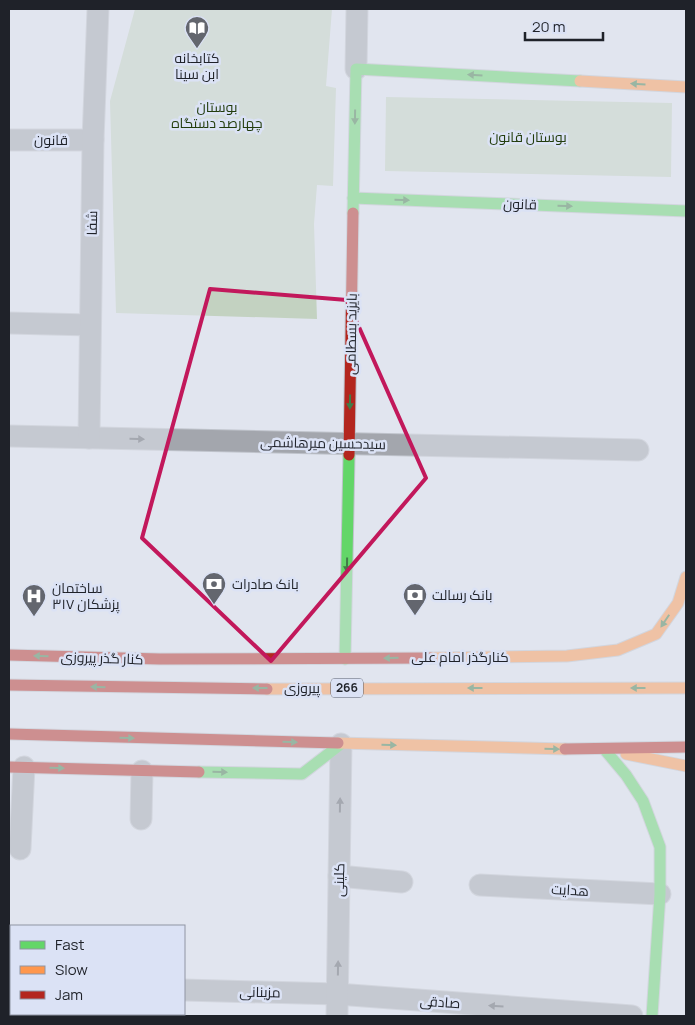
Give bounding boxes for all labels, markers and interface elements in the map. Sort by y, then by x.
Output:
scale bar [525,10,602,42]
library icon: کتابخانه ابن سینا [184,15,210,49]
text: 20 m [532,16,565,37]
place label: کتابخانه ابن سینا [174,48,220,83]
one-way arrow [467,71,483,79]
one-way arrow [629,80,645,88]
park label: بوستان چهارصد دستگاه [171,97,263,133]
one-way arrow [351,110,359,126]
park label: بوستان قانون [489,127,567,146]
street label: قانون [34,130,68,149]
street label: قانون [503,193,537,214]
one-way arrow [394,196,410,204]
one-way arrow [557,202,573,210]
street label: شفا [82,210,101,235]
street label: بایزید بسطامی [340,293,361,375]
one-way arrow [346,394,354,410]
street label: سیدحسین میرهاشمی [260,432,386,453]
one-way arrow [130,435,146,443]
one-way arrow [342,557,350,573]
bank icon: بانک صادرات [201,571,227,605]
place label: بانک صادرات [232,574,299,593]
place label: ساختمان پزشکان ۳۱۷ [52,578,120,614]
bank icon: بانک رسالت [402,582,428,616]
hospital icon: ساختمان پزشکان ۳۱۷ [21,583,47,617]
place label: بانک رسالت [432,585,493,604]
one-way arrow [660,614,670,628]
street label: کنار گذر پیروزی [60,647,144,669]
street label: کنارگذر امام علی [411,647,509,667]
one-way arrow [33,652,49,660]
one-way arrow [383,654,399,662]
street label: پیروزی [284,678,320,698]
road number: 266 [331,678,363,698]
one-way arrow [89,683,105,691]
one-way arrow [252,684,268,692]
one-way arrow [467,684,483,692]
one-way arrow [629,684,645,692]
one-way arrow [120,734,136,742]
one-way arrow [282,739,298,747]
one-way arrow [382,741,398,749]
one-way arrow [544,745,560,753]
one-way arrow [50,765,66,773]
one-way arrow [212,769,228,777]
one-way arrow [336,797,344,813]
street label: کلینی [329,863,348,897]
street label: هدایت [551,879,589,900]
legend [10,925,185,1015]
text: Fast [55,934,84,955]
text: Slow [55,959,88,980]
one-way arrow [334,959,342,975]
street label: مزینانی [239,982,281,1001]
text: Jam [55,984,83,1005]
street label: صادقی [419,991,461,1012]
one-way arrow [488,1002,504,1010]

